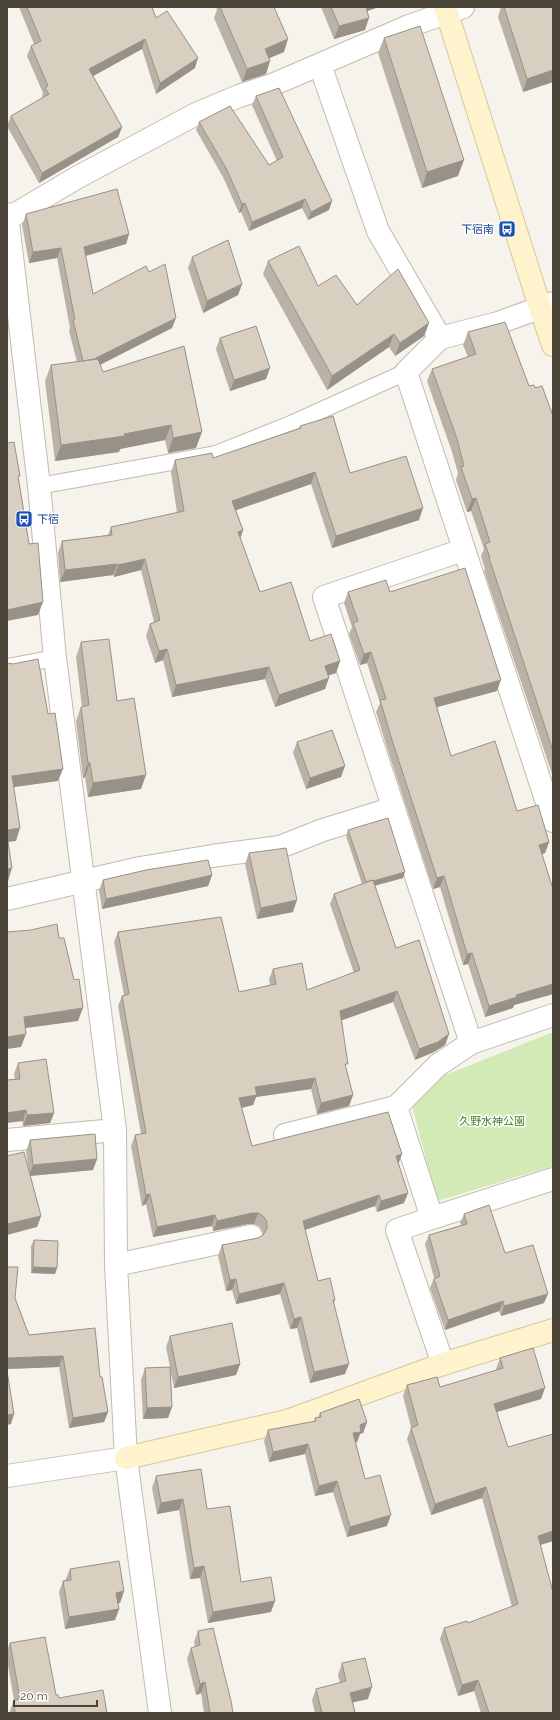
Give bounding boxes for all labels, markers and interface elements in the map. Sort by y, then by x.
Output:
bus stop icon: 下宿南 [497,219,517,239]
place label: 下宿南 [461,223,494,236]
bus stop icon: 下宿 [14,509,34,529]
place label: 下宿 [37,513,59,526]
park label: 久野水神公園 [459,1115,525,1128]
scale bar [14,1682,97,1708]
text: 20 m [20,1689,48,1703]

